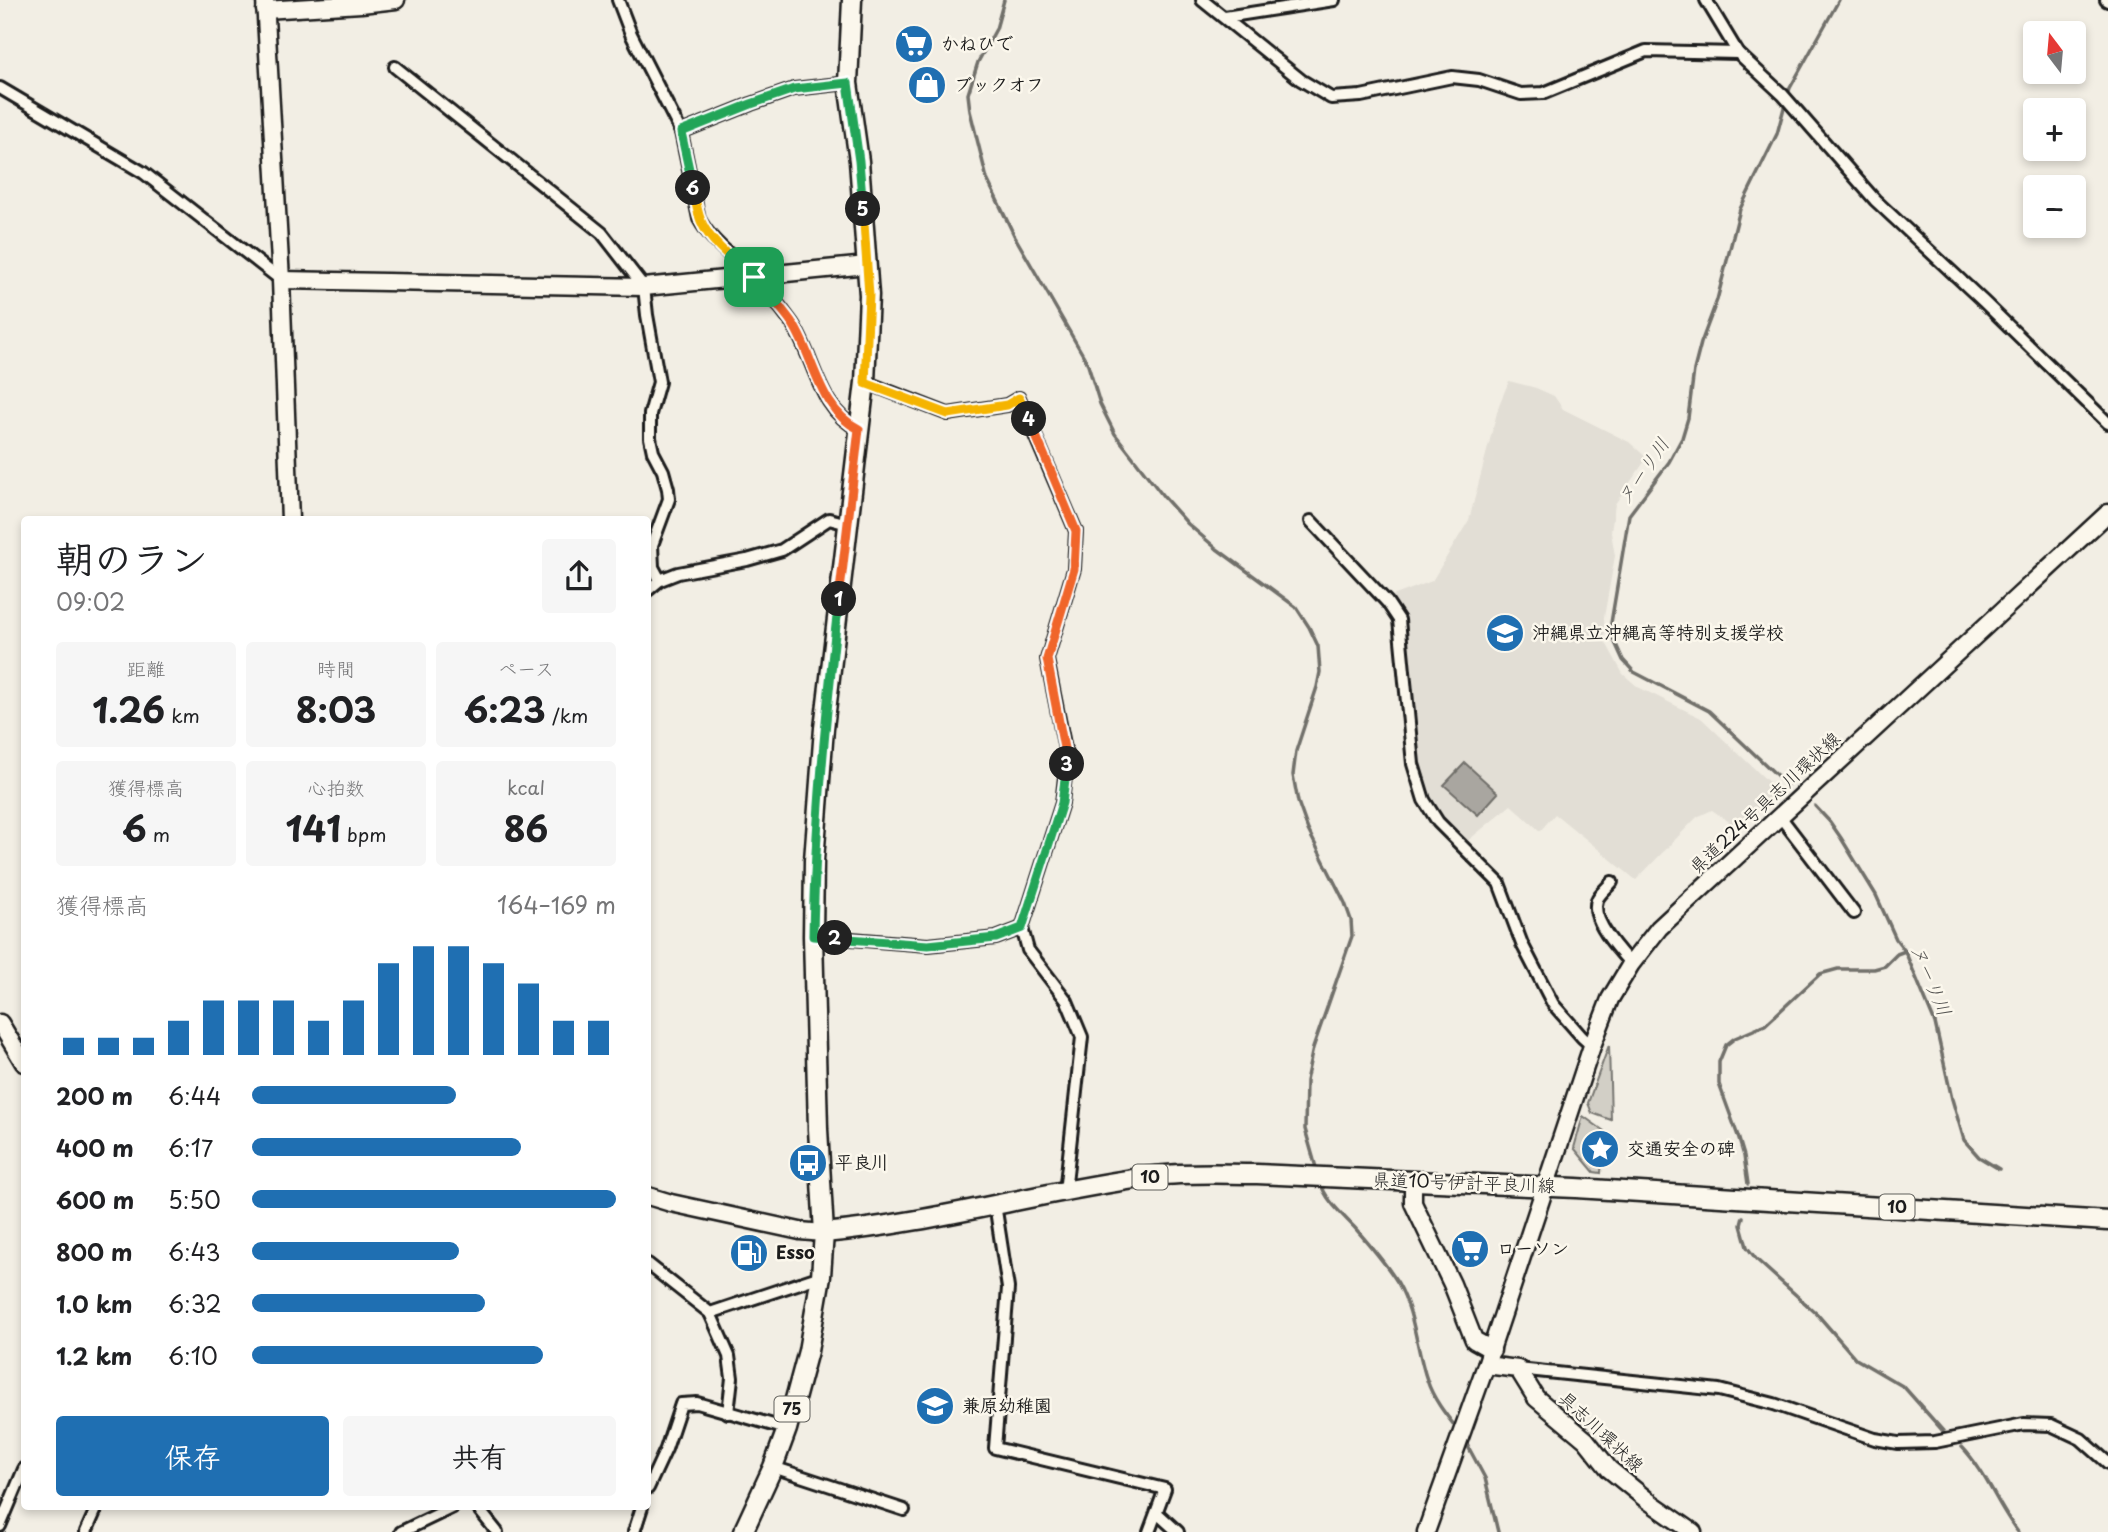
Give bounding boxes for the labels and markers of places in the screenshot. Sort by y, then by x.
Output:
supermarket icon: かねひで [893,23,935,65]
place label: かねひで [941,29,1013,56]
shop icon: ブックオフ [906,64,948,106]
place label: ブックオフ [954,70,1044,97]
pin: 6 [676,170,710,206]
pin: 5 [846,192,880,227]
pin [724,247,784,307]
pin: 4 [1012,402,1046,436]
pin: 1 [822,582,856,616]
school or university icon: 沖縄県立沖縄高等特別支援学校 [1484,612,1526,654]
place label: 沖縄県立沖縄高等特別支援学校 [1532,618,1784,645]
pin: 3 [1050,746,1084,782]
pin: 2 [818,920,852,956]
place icon: 交通安全の碑 [1579,1128,1621,1170]
place label: 交通安全の碑 [1627,1134,1735,1161]
bus stop icon: 平良川 [787,1142,829,1184]
place label: 平良川 [835,1148,889,1175]
supermarket icon: ローソン [1449,1228,1491,1270]
fuel station icon: Esso [728,1232,770,1274]
place label: ローソン [1497,1234,1569,1261]
place label: Esso [776,1238,815,1265]
school or university icon: 兼原幼稚園 [914,1385,956,1427]
place label: 兼原幼稚園 [962,1391,1052,1418]

